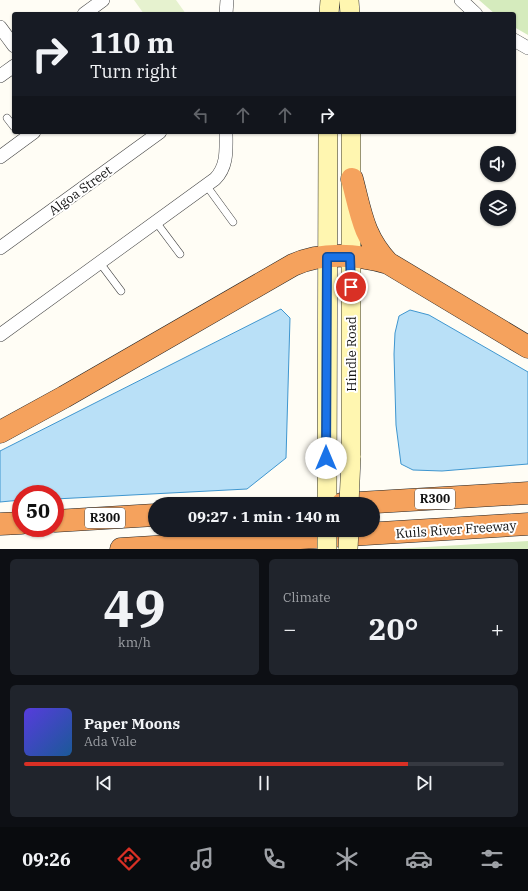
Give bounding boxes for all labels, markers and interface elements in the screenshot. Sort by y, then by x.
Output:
text: 110 m [90,24,174,61]
icon: right [24,28,76,80]
text: Turn right [90,60,177,83]
icon: left [190,104,212,126]
icon: ahead [232,104,254,126]
icon: ahead [274,104,296,126]
icon: right [316,104,338,126]
map controls [480,146,516,226]
button: sound [480,146,516,182]
street label: Algoa Street [45,162,115,219]
button: layers [480,190,516,226]
pin [334,270,368,304]
icon: arrive [340,276,362,298]
street label: Hindle Road [343,316,360,392]
position arrow [305,437,347,479]
speed limit sign: 50 [12,485,64,537]
road number: R300 [415,489,455,509]
text: 09:27 · 1 min · 140 m [188,507,340,526]
road number: R300 [85,508,125,528]
street label: Kuils River Freeway [395,517,517,542]
text: 49 [103,574,166,641]
text: Climate [283,589,330,606]
text: 20° [368,609,419,648]
text: − [283,614,296,643]
text: + [491,614,504,643]
text: km/h [118,634,151,651]
text: Paper Moons [84,714,180,733]
text: Ada Vale [84,733,137,750]
icon: previous [93,772,115,794]
icon: pause [253,772,275,794]
icon: next [413,772,435,794]
icon: directions [115,845,143,873]
icon: music [188,845,216,873]
icon: phone [260,845,288,873]
icon: climate [333,845,361,873]
icon: car [405,845,433,873]
icon: filters [478,845,506,873]
text: 09:26 [22,848,71,871]

